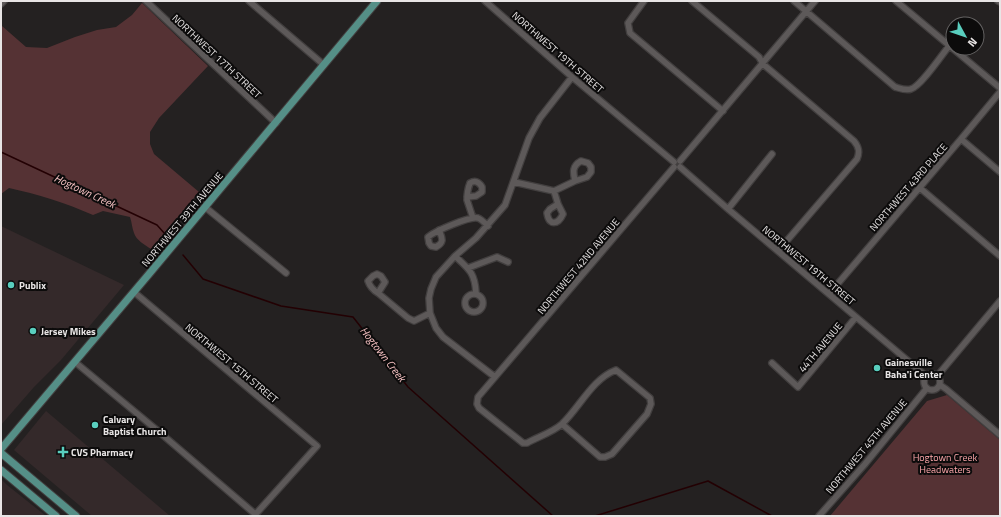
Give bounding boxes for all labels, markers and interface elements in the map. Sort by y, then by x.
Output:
street label: NORTHWEST 19TH STREET [509,8,607,97]
street label: NORTHWEST 17TH STREET [169,11,265,102]
north arrow [945,16,985,56]
text: N [964,34,981,50]
street label: NORTHWEST 43RD PLACE [866,140,951,235]
street label: NORTHWEST 39TH AVENUE [138,168,227,270]
water label: Hogtown Creek [52,170,119,213]
street label: NORTHWEST 42ND AVENUE [534,215,623,318]
street label: NORTHWEST 19TH STREET [759,222,859,309]
place label: Publix [19,278,46,293]
marker: Publix [6,280,16,290]
street label: 44TH AVENUE [795,319,846,376]
street label: NORTHWEST 15TH STREET [182,320,282,407]
water label: Hogtown Creek [356,323,410,386]
place label: Jersey Mikes [41,324,96,339]
marker: Jersey Mikes [28,326,38,336]
place label: Gainesville Baha'i Center [885,355,943,382]
marker: Gainesville Baha'i Center [872,363,882,373]
street label: NORTHWEST 45TH AVENUE [822,395,911,497]
place label: Calvary Baptist Church [103,412,167,439]
marker: Calvary Baptist Church [90,420,100,430]
place label: CVS Pharmacy [71,445,133,460]
marker: CVS Pharmacy [58,447,68,457]
park label: Hogtown Creek Headwaters [913,450,978,477]

